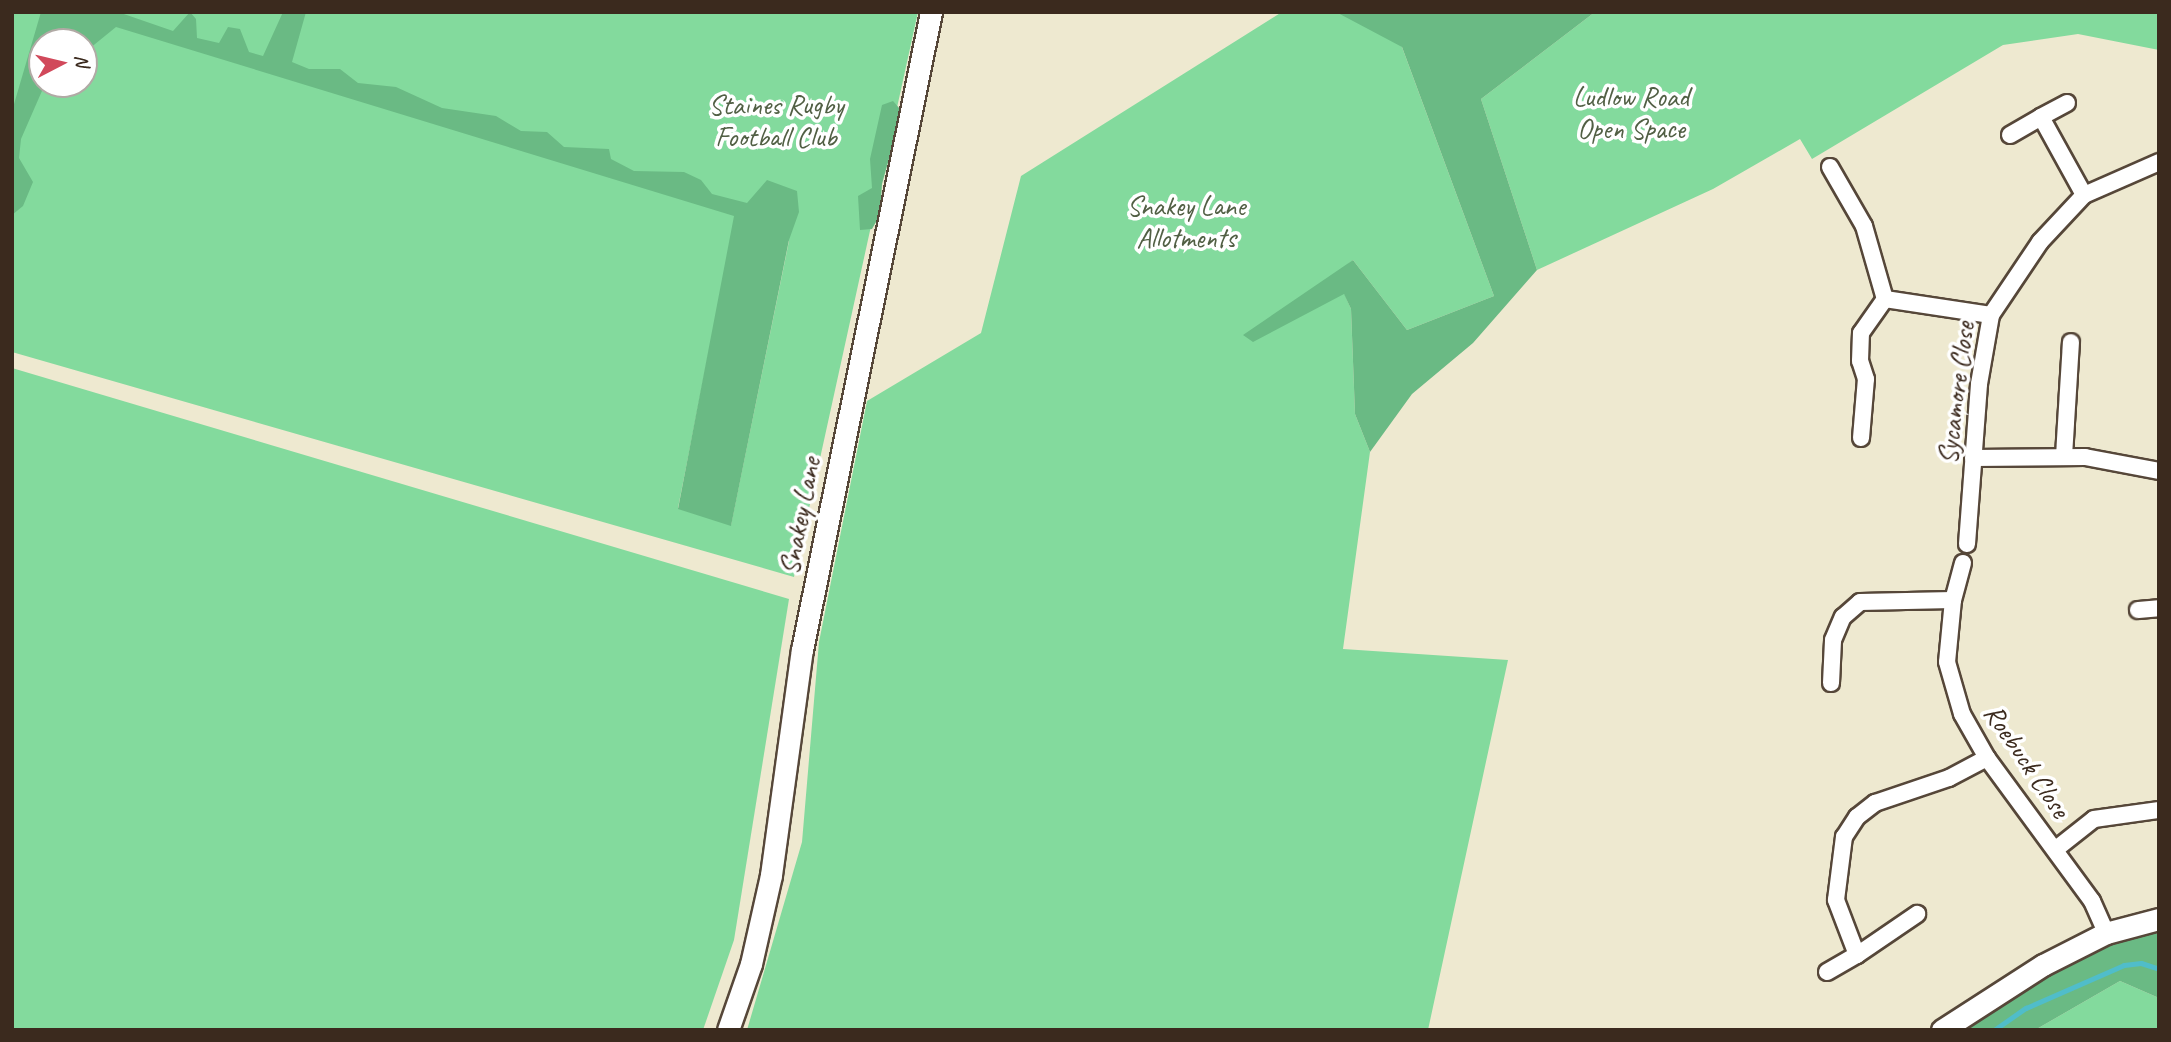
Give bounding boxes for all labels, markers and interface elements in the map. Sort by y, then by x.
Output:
north arrow [28,28,98,98]
text: N [69,53,94,68]
park label: Ludlow Road Open Space [1574,80,1688,146]
park label: Staines Rugby Football Club [708,88,844,154]
park label: Snakey Lane Allotments [1126,189,1246,255]
street label: Sycamore Close [1931,320,1981,466]
street label: Snakey Lane [772,454,828,578]
street label: Roebuck Close [1977,698,2077,824]

